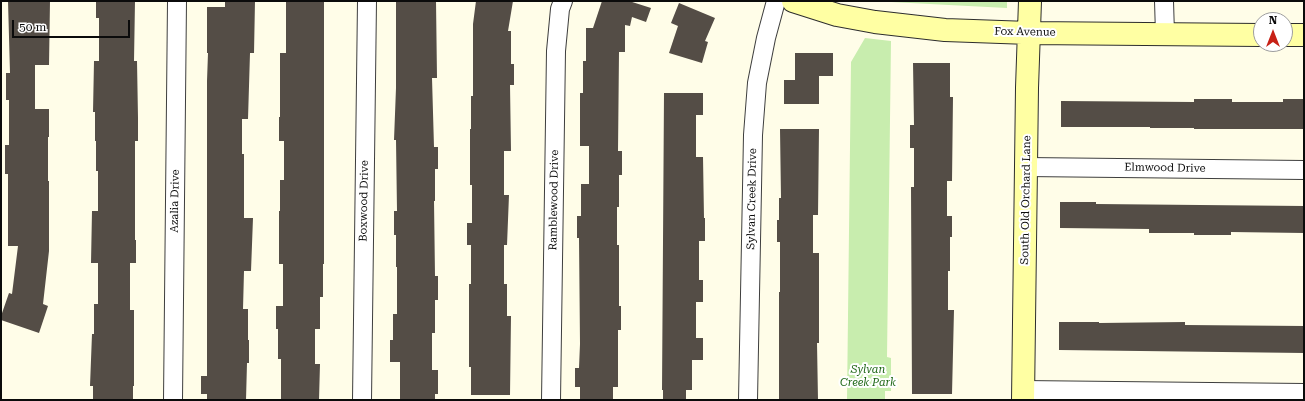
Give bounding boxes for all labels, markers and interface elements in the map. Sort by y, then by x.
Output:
scale bar [14,12,132,38]
north arrow [1253,12,1293,52]
text: N [1269,14,1277,27]
text: 50 m [19,20,46,34]
street label: Fox Avenue [994,25,1056,39]
street label: South Old Orchard Lane [1018,135,1034,265]
street label: Sylvan Creek Drive [745,148,759,250]
street label: Ramblewood Drive [547,150,561,250]
street label: Boxwood Drive [357,160,371,242]
street label: Elmwood Drive [1124,161,1206,175]
street label: Azalia Drive [168,169,182,233]
park label: Sylvan Creek Park [840,363,896,389]

